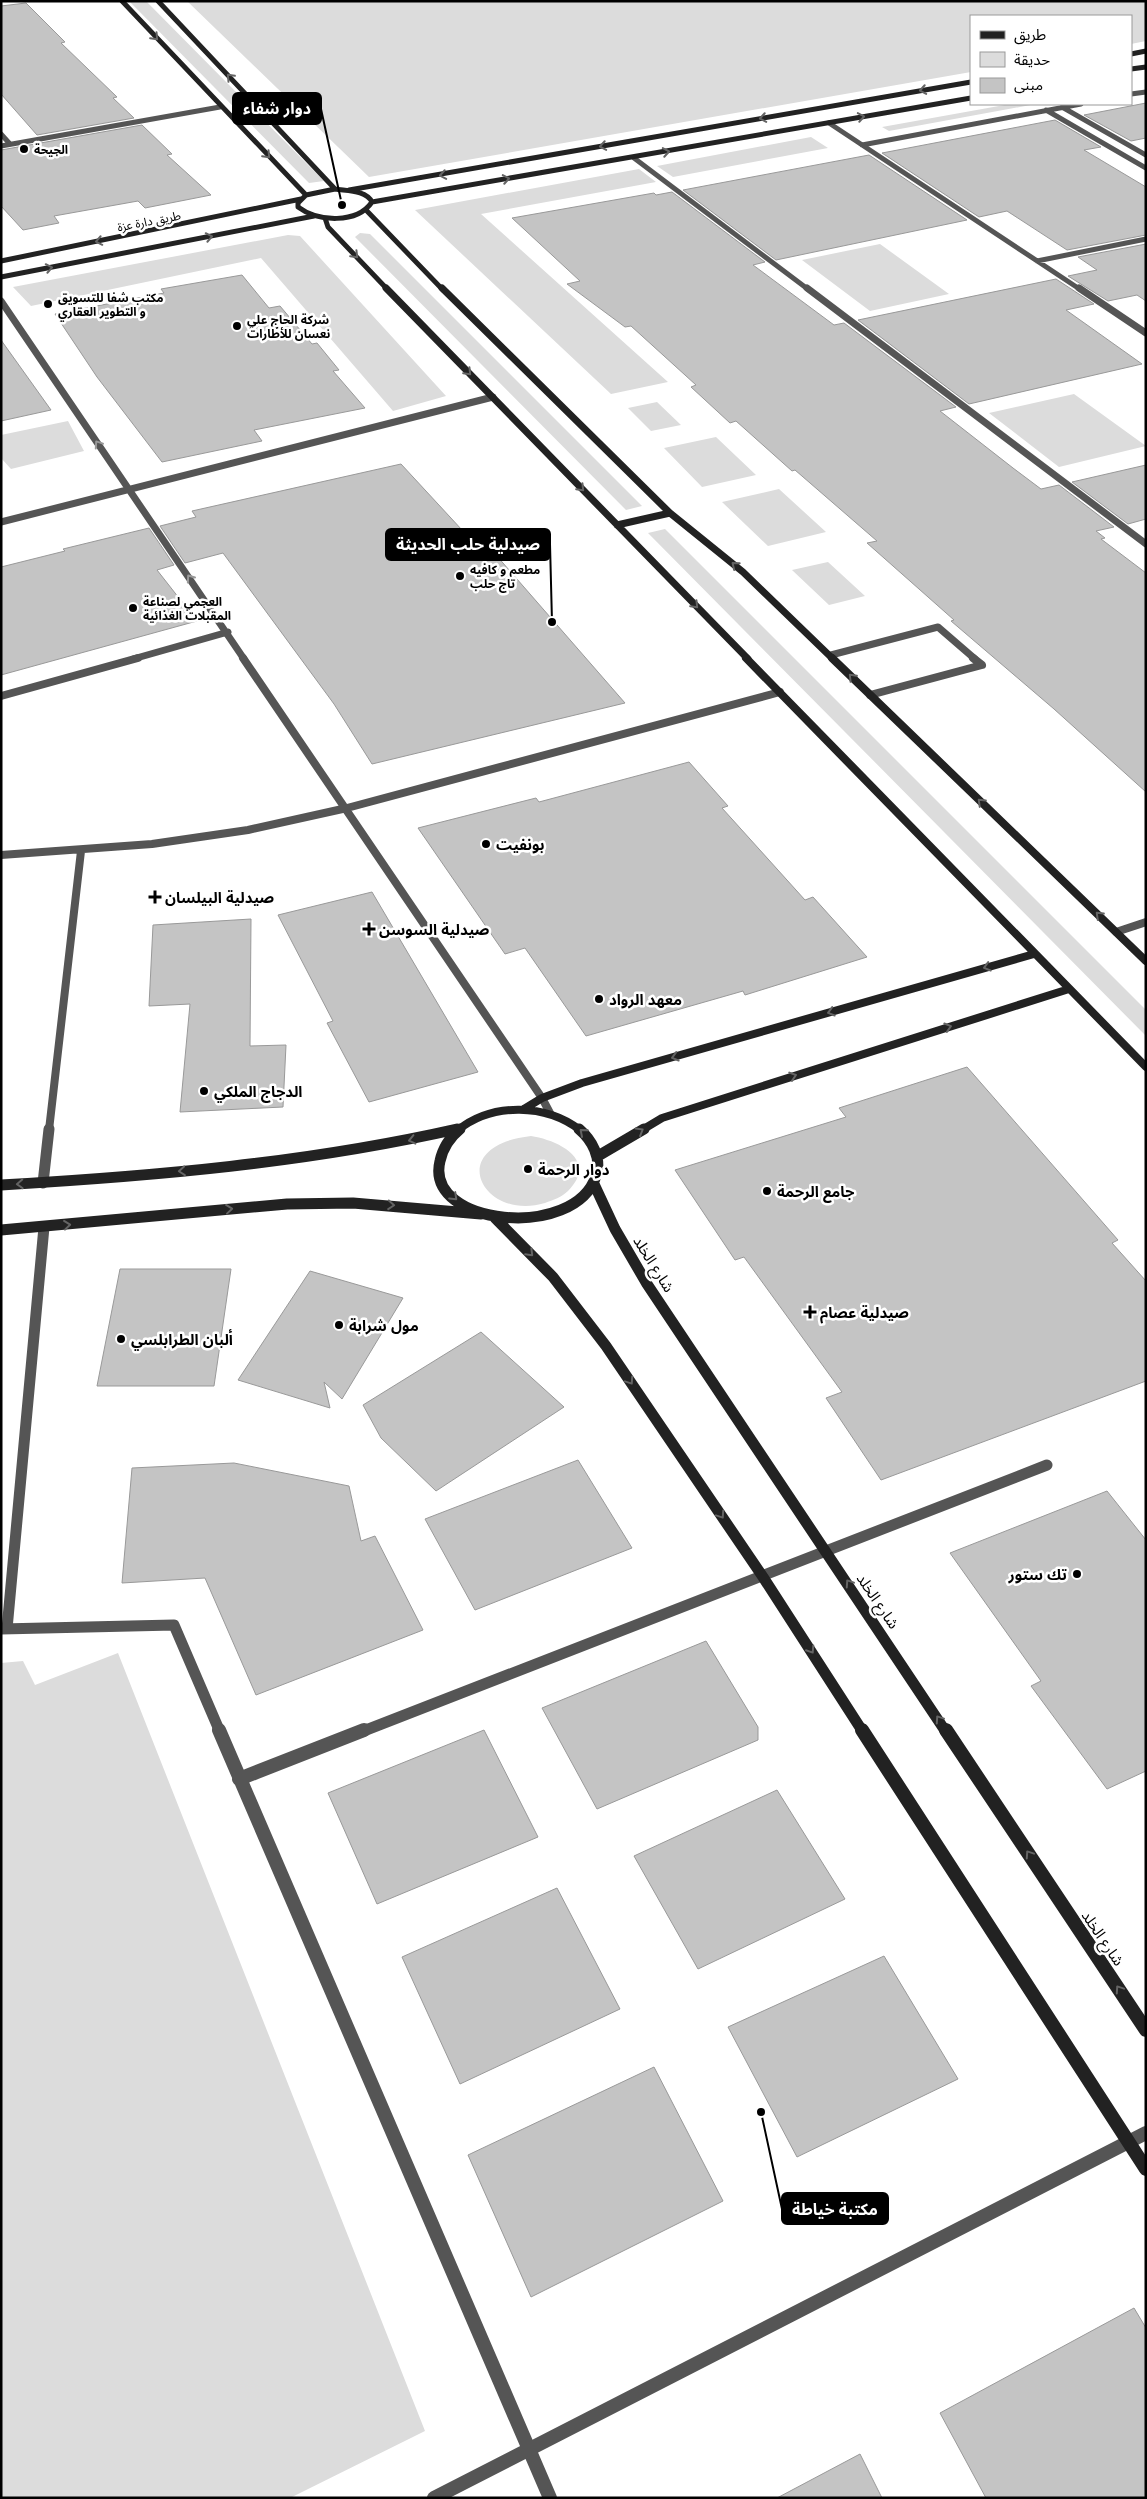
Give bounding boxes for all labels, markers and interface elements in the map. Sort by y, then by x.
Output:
legend [970,15,1132,105]
text: طريق [1014,25,1046,45]
one-way arrow [150,31,159,40]
text: حديقة [1014,50,1050,69]
one-way arrow [227,74,236,83]
text: مبنى [1014,75,1043,94]
one-way arrow [918,85,927,95]
callout: دوار شفاء [233,93,321,124]
text: دوار شفاء [243,98,311,118]
one-way arrow [758,113,767,123]
one-way arrow [856,113,865,123]
one-way arrow [598,141,607,151]
place label: الجيحة [34,142,68,157]
marker: الجيحة [18,143,30,155]
one-way arrow [662,147,671,157]
one-way arrow [261,150,270,159]
one-way arrow [438,169,447,179]
one-way arrow [502,175,510,185]
street label: طريق دارة عزة [116,207,182,236]
one-way arrow [204,232,213,243]
one-way arrow [94,235,103,246]
one-way arrow [349,250,358,259]
one-way arrow [45,263,54,273]
place label: مكتب شفا للتسويق و التطوير العقاري [58,290,164,321]
marker: مكتب شفا للتسويق و التطوير العقاري [42,298,54,310]
place label: شركة الحاج علي نعسان للأطارات [247,312,330,341]
marker: شركة الحاج علي نعسان للأطارات [231,320,243,332]
one-way arrow [462,366,471,375]
one-way arrow [95,441,104,450]
one-way arrow [575,482,584,491]
callout: صيدلية حلب الحديثة [386,529,550,560]
text: صيدلية حلب الحديثة [396,534,540,554]
one-way arrow [731,561,740,570]
place label: مطعم و كافيه تاج حلب [470,562,540,593]
marker: مطعم و كافيه تاج حلب [454,570,466,582]
one-way arrow [187,574,196,584]
place label: العجمي لصناعة المقبلات الغذائية [143,594,231,623]
one-way arrow [689,599,698,608]
marker: العجمي لصناعة المقبلات الغذائية [127,602,139,614]
one-way arrow [849,674,858,683]
one-way arrow [978,799,987,808]
place label: بونفيت [496,835,545,854]
marker: بونفيت [480,838,492,850]
place label: صيدلية البيلسان [165,888,275,907]
marker: صيدلية البيلسان [149,891,161,903]
one-way arrow [1095,912,1104,921]
place label: صيدلية السوسن [379,920,490,939]
marker: صيدلية السوسن [363,923,375,935]
one-way arrow [984,962,992,972]
place label: معهد الرواد [609,990,682,1009]
marker: معهد الرواد [593,993,605,1005]
one-way arrow [827,1006,836,1017]
one-way arrow [943,1022,951,1032]
one-way arrow [671,1051,680,1061]
one-way arrow [788,1072,796,1082]
place label: الدجاج الملكي [214,1082,302,1103]
marker: الدجاج الملكي [198,1085,210,1097]
one-way arrow [635,1127,644,1137]
one-way arrow [580,1129,589,1138]
one-way arrow [408,1134,417,1145]
place label: دوار الرحمة [538,1160,610,1179]
marker: دوار الرحمة [522,1163,534,1175]
one-way arrow [178,1166,186,1177]
one-way arrow [16,1179,24,1190]
place label: جامع الرحمة [777,1182,855,1203]
marker: جامع الرحمة [761,1185,773,1197]
one-way arrow [448,1191,457,1200]
one-way arrow [387,1200,395,1211]
one-way arrow [225,1204,233,1215]
one-way arrow [64,1220,72,1231]
street label: شارع الخلد [627,1232,679,1297]
one-way arrow [524,1247,533,1256]
place label: صيدلية عصام [820,1303,909,1324]
marker: صيدلية عصام [804,1306,816,1318]
place label: مول شرابة [349,1316,419,1335]
marker: مول شرابة [333,1319,345,1331]
place label: ألبان الطرابلسي [131,1329,233,1351]
marker: ألبان الطرابلسي [115,1333,127,1345]
one-way arrow [623,1376,633,1385]
one-way arrow [715,1509,724,1519]
place label: تك ستور [1008,1565,1068,1584]
marker: تك ستور [1071,1568,1083,1580]
street label: شارع الخلد [850,1570,904,1634]
one-way arrow [845,1580,855,1589]
one-way arrow [805,1645,814,1654]
one-way arrow [935,1715,945,1724]
one-way arrow [1026,1850,1035,1860]
street label: شارع الخلد [1075,1907,1129,1971]
one-way arrow [1116,1986,1125,1995]
callout: مكتبة خياطة [782,2193,888,2224]
text: مكتبة خياطة [792,2199,878,2219]

